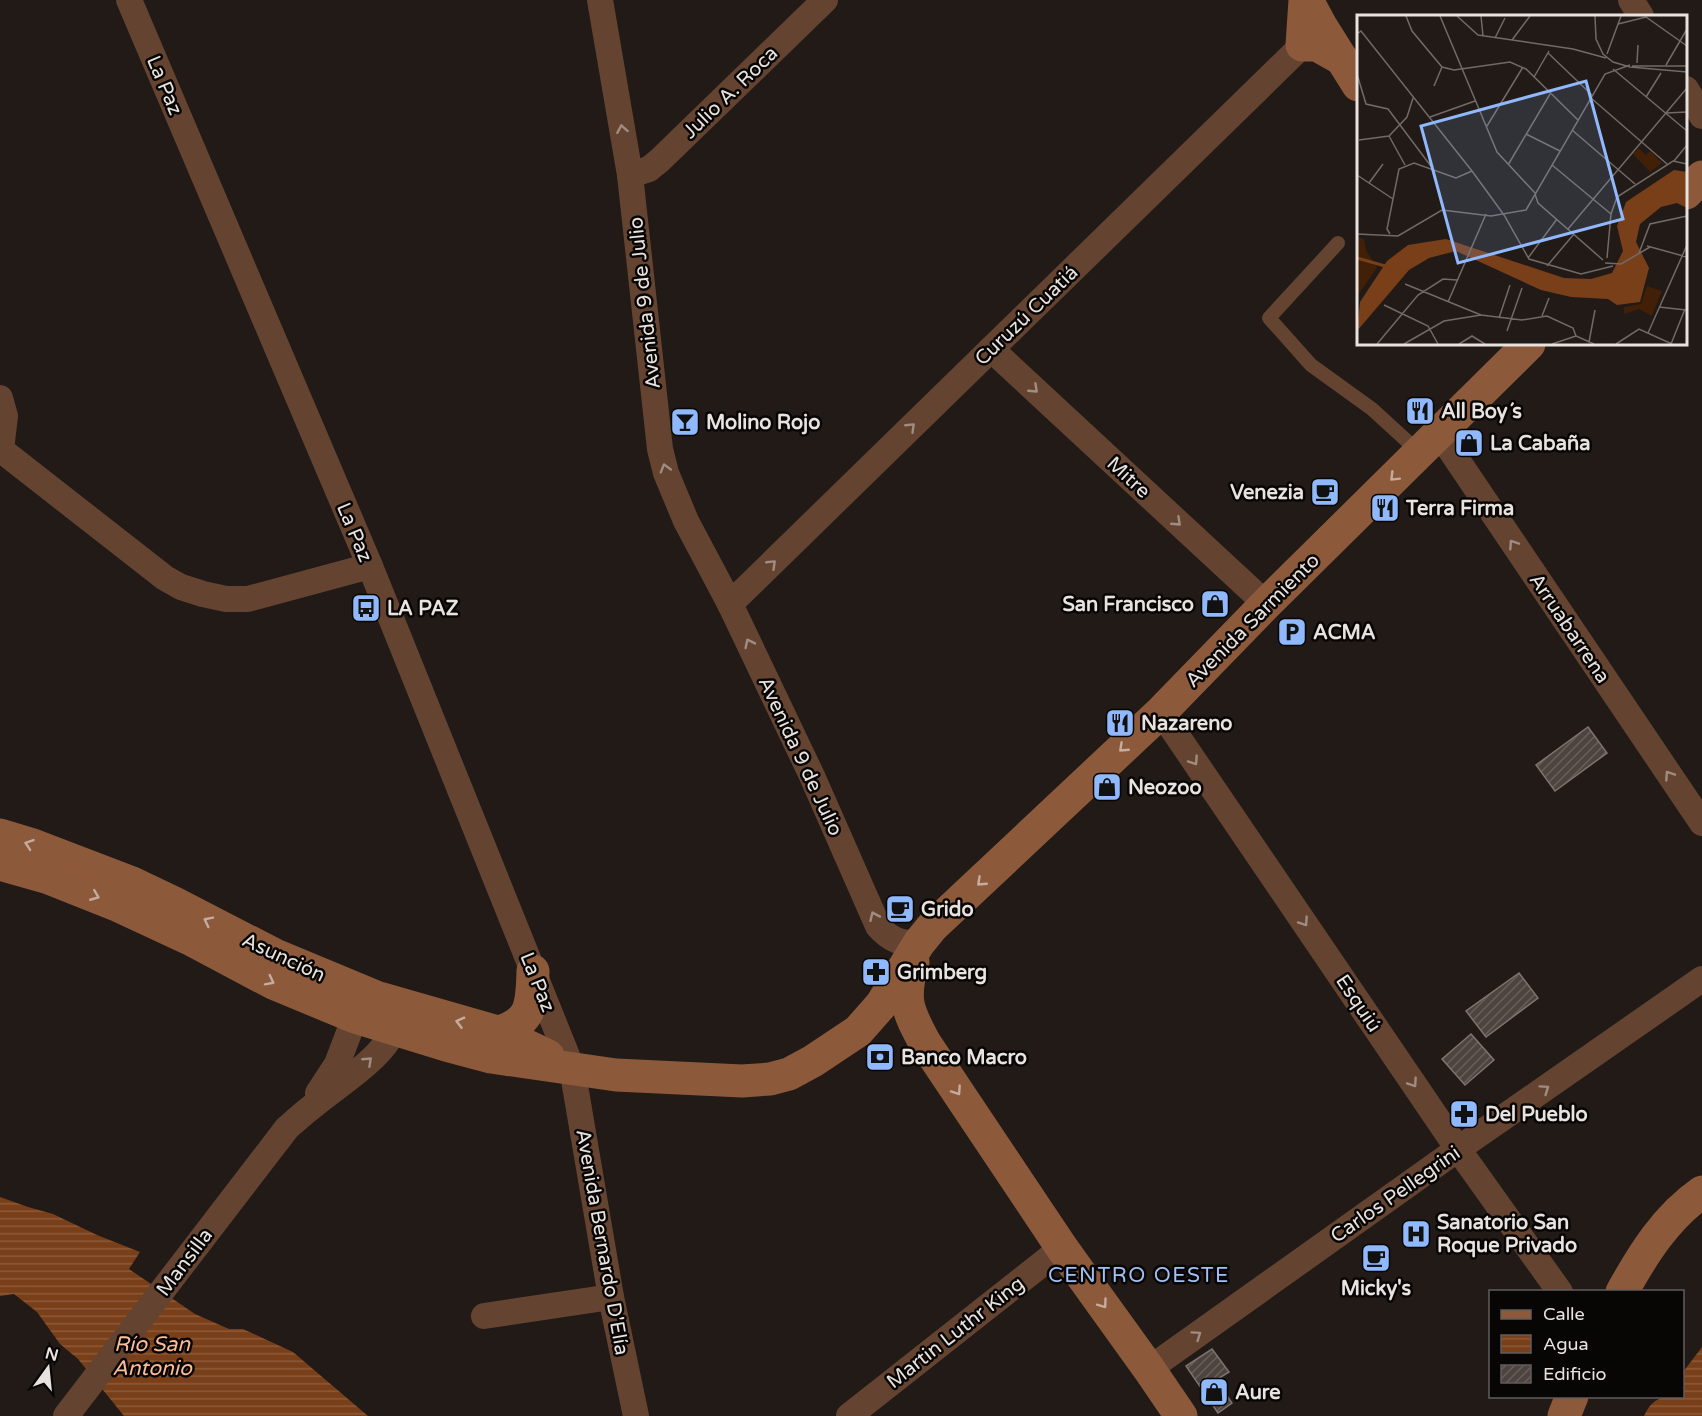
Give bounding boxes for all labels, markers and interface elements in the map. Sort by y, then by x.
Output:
inset map [1357,15,1687,345]
street label: Julio A. Roca [678,42,783,144]
street label: La Paz [141,52,187,119]
one-way arrow [616,124,628,133]
street label: Avenida 9 de Julio [624,216,666,390]
street label: Curuzú Cuatiá [970,261,1083,371]
one-way arrow [1028,382,1038,393]
restaurant icon: All Boy´s [1404,395,1436,427]
place label: All Boy´s [1441,400,1522,424]
bar icon: Molino Rojo [669,406,701,438]
place label: Molino Rojo [706,411,820,435]
one-way arrow [904,424,915,435]
shop icon: La Cabaña [1453,427,1485,459]
place label: La Cabaña [1490,432,1590,456]
street label: Mitre [1102,452,1155,504]
one-way arrow [660,463,672,473]
one-way arrow [1391,470,1401,481]
cafe icon: Venezia [1309,476,1341,508]
place label: Venezia [1230,481,1304,505]
restaurant icon: Terra Firma [1369,492,1401,524]
place label: Terra Firma [1405,497,1514,521]
street label: La Paz [331,499,377,566]
one-way arrow [1170,515,1181,526]
one-way arrow [1509,539,1520,550]
street label: Avenida Sarmiento [1181,549,1325,693]
one-way arrow [764,560,775,571]
street label: Arruabarrena [1524,569,1615,688]
shop icon: San Francisco [1199,588,1231,620]
bus stop icon: LA PAZ [350,592,382,624]
place label: San Francisco [1062,593,1194,617]
place label: LA PAZ [387,597,459,621]
parking icon: ACMA [1276,616,1308,648]
place label: ACMA [1313,621,1376,645]
one-way arrow [744,639,756,650]
street label: Avenida 9 de Julio [753,673,847,840]
restaurant icon: Nazareno [1104,707,1136,739]
place label: Nazareno [1141,712,1233,736]
one-way arrow [1119,741,1130,752]
one-way arrow [1187,754,1198,765]
shop icon: Neozoo [1091,771,1123,803]
one-way arrow [1665,771,1676,782]
place label: Neozoo [1128,776,1202,800]
one-way arrow [24,838,35,851]
one-way arrow [977,875,987,886]
one-way arrow [89,889,100,902]
cafe icon: Grido [884,893,916,925]
place label: Grido [921,898,974,922]
one-way arrow [869,911,881,922]
one-way arrow [203,916,214,928]
one-way arrow [1296,916,1308,926]
street label: Asunción [238,928,329,988]
street label: La Paz [514,949,560,1016]
pharmacy icon: Grimberg [860,956,892,988]
place label: Grimberg [897,961,987,985]
street label: Esquiú [1330,970,1386,1037]
one-way arrow [264,974,275,986]
one-way arrow [455,1016,465,1029]
bank icon: Banco Macro [864,1041,896,1073]
place label: Banco Macro [901,1046,1027,1070]
one-way arrow [362,1057,372,1068]
one-way arrow [1406,1077,1417,1088]
one-way arrow [950,1084,961,1095]
one-way arrow [1538,1085,1549,1096]
pharmacy icon: Del Pueblo [1448,1098,1480,1130]
place label: Del Pueblo [1485,1103,1588,1127]
street label: Avenida Bernardo D'Elía [570,1127,634,1357]
street label: Carlos Pellegrini [1326,1141,1465,1249]
place label: Sanatorio San Roque Privado [1437,1211,1577,1258]
hospital icon: Sanatorio San Roque Privado [1400,1218,1432,1250]
street label: Mansilla [152,1224,218,1301]
cafe icon: Micky's [1360,1242,1392,1274]
district label: CENTRO OESTE [1048,1263,1230,1288]
street label: Martin Luthr King [882,1272,1029,1394]
place label: Micky's [1341,1277,1412,1301]
legend [1489,1290,1684,1398]
one-way arrow [1096,1298,1107,1309]
text: Calle [1543,1303,1585,1325]
one-way arrow [1190,1331,1201,1342]
water label: Río San Antonio [112,1332,193,1381]
text: Agua [1543,1333,1589,1355]
north arrow [18,1338,78,1398]
text: N [43,1343,60,1366]
text: Edificio [1543,1363,1607,1385]
shop icon: Aure [1198,1376,1230,1408]
place label: Aure [1235,1381,1281,1405]

